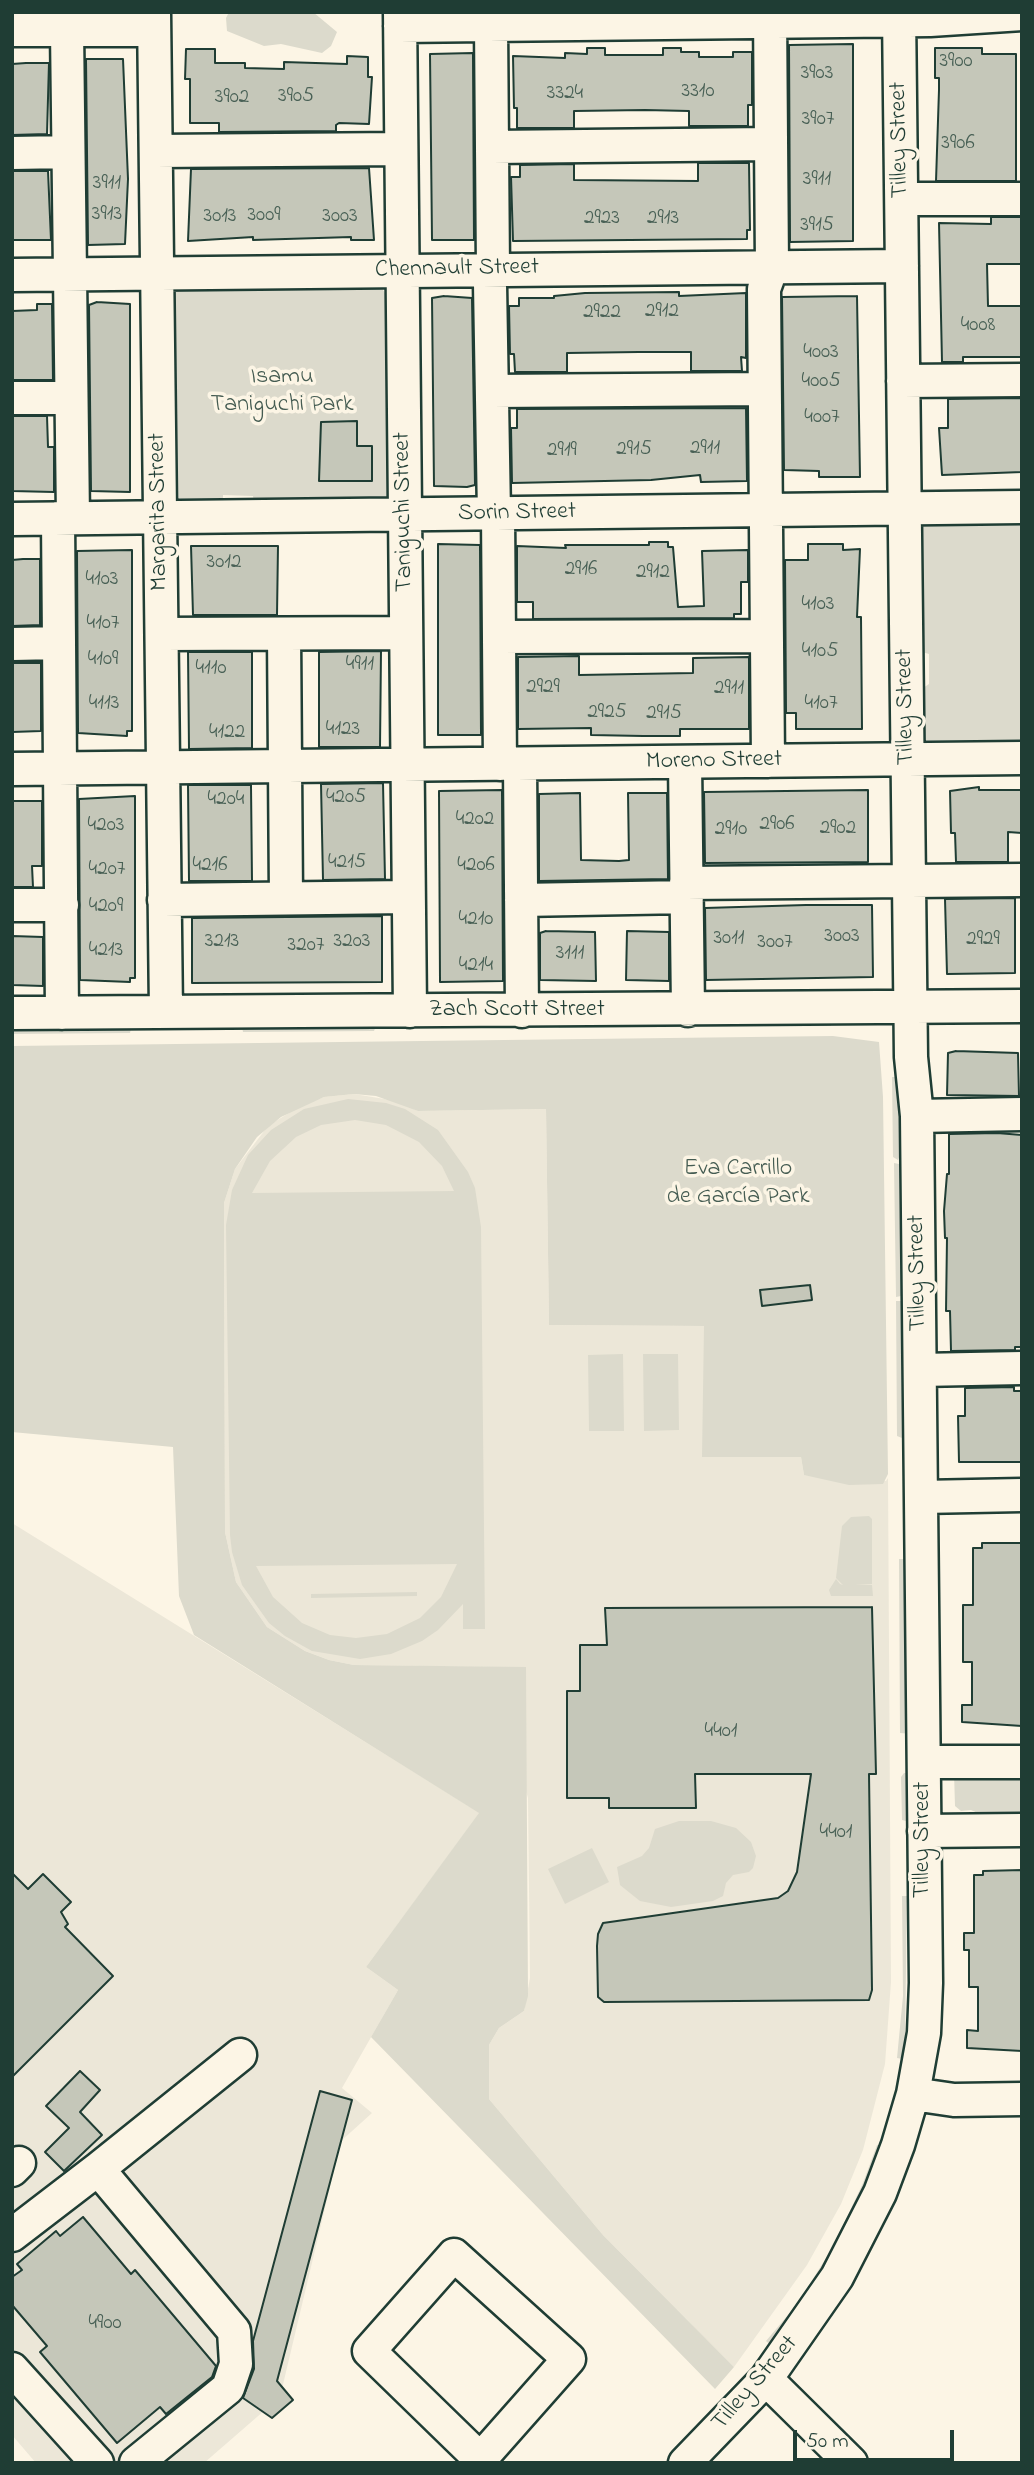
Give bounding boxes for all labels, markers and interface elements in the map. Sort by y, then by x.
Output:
house number: 3900 [939,50,973,76]
house number: 3903 [801,62,833,88]
house number: 3310 [681,80,715,106]
street label: Tilley Street [886,81,916,199]
house number: 3324 [547,82,583,108]
house number: 3905 [278,85,314,111]
house number: 3902 [215,86,249,112]
house number: 3907 [802,108,834,134]
house number: 3906 [941,132,975,158]
house number: 3911 [803,168,831,194]
house number: 3911 [93,172,121,198]
house number: 3913 [92,203,122,229]
house number: 3009 [247,204,281,230]
house number: 3013 [203,205,237,231]
house number: 3003 [322,205,358,231]
house number: 2923 [584,207,620,233]
house number: 2913 [647,207,679,233]
house number: 3915 [800,214,834,240]
street label: Chennault Street [375,254,539,286]
house number: 2912 [645,300,679,326]
house number: 2922 [583,301,621,327]
house number: 4008 [961,314,995,340]
house number: 4003 [803,341,839,367]
park label: Isamu Taniguchi Park [210,364,354,420]
house number: 4005 [802,370,840,396]
house number: 4007 [804,406,840,432]
street label: Taniguchi Street [389,432,421,592]
street label: Margarita Street [144,433,176,591]
house number: 2911 [690,437,720,463]
house number: 2915 [616,438,652,464]
house number: 2919 [547,439,577,465]
street label: Sorin Street [458,499,576,529]
house number: 3012 [207,551,241,577]
house number: 2916 [565,558,597,584]
house number: 2912 [636,561,670,587]
house number: 4103 [85,568,119,594]
house number: 4103 [801,593,835,619]
house number: 4107 [86,612,120,638]
house number: 4105 [802,640,838,666]
house number: 4109 [88,648,118,674]
street label: Tilley Street [892,648,922,766]
house number: 4911 [346,653,374,679]
house number: 4110 [195,657,227,683]
house number: 2929 [526,676,560,702]
house number: 2911 [714,677,744,703]
house number: 4113 [89,692,119,718]
house number: 4107 [804,692,838,718]
house number: 2925 [587,701,627,727]
house number: 2915 [646,702,682,728]
house number: 4123 [326,718,360,744]
house number: 4122 [209,721,245,747]
street label: Moreno Street [646,746,782,778]
house number: 4205 [326,786,366,812]
house number: 4204 [208,788,244,814]
house number: 4202 [456,808,494,834]
house number: 2906 [759,813,795,839]
house number: 4203 [88,814,124,840]
house number: 2902 [820,817,856,843]
house number: 2910 [715,818,747,844]
house number: 4215 [328,851,366,877]
house number: 4216 [192,854,228,880]
house number: 4206 [457,854,495,880]
house number: 4207 [89,858,125,884]
house number: 4209 [89,895,123,921]
house number: 4210 [459,908,493,934]
house number: 3003 [824,925,860,951]
house number: 3011 [713,927,745,953]
house number: 2929 [966,928,1000,954]
house number: 3213 [205,930,239,956]
house number: 3203 [334,930,370,956]
house number: 3007 [757,931,793,957]
house number: 3207 [288,934,324,960]
house number: 4213 [89,939,123,965]
house number: 3111 [556,942,584,968]
house number: 4214 [459,954,493,980]
street label: Zach Scott Street [429,997,605,1025]
park label: Eva Carrillo de García Park [667,1156,809,1212]
street label: Tilley Street [904,1214,934,1332]
house number: 4401 [704,1720,738,1746]
street label: Tilley Street [910,1782,938,1898]
house number: 4401 [819,1821,853,1847]
house number: 4900 [88,2312,122,2338]
street label: Tilley Street [707,2331,805,2437]
scale bar [796,2416,957,2460]
text: 50 m [806,2427,849,2457]

